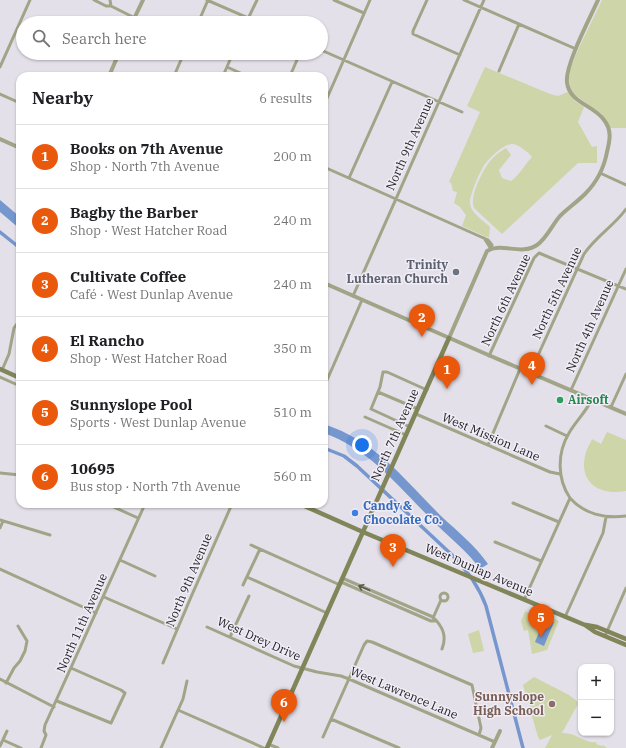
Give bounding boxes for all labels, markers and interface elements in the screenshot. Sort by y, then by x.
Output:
search box [16,16,328,60]
icon: search [30,27,52,49]
text: Search here [62,29,147,48]
text: Nearby [32,87,93,109]
text: 6 results [259,90,312,107]
street label: North 9th Avenue [382,95,437,192]
text: Books on 7th Avenue [70,139,223,158]
text: 1 [41,148,49,165]
text: 200 m [273,148,312,165]
text: Shop · North 7th Avenue [70,158,220,175]
text: Bagby the Barber [70,203,198,222]
text: 2 [41,212,49,229]
text: 240 m [273,212,312,229]
text: Shop · West Hatcher Road [70,222,227,239]
street label: North 5th Avenue [529,244,584,341]
street label: North 6th Avenue [478,251,533,348]
place label: Trinity Lutheran Church [347,257,448,286]
text: Cultivate Coffee [70,267,186,286]
marker: Trinity Lutheran Church [451,267,461,277]
text: 3 [41,276,49,293]
text: 240 m [273,276,312,293]
street label: North 4th Avenue [562,277,617,374]
text: Café · West Dunlap Avenue [70,286,233,303]
pin: 2 [409,304,435,337]
text: El Rancho [70,331,144,350]
text: 4 [41,340,49,357]
text: 350 m [273,340,312,357]
text: Shop · West Hatcher Road [70,350,227,367]
pin: 4 [519,352,545,385]
pin: 1 [434,356,460,389]
street label: North 7th Avenue [367,386,422,483]
place label: Airsoft [568,392,609,407]
text: Sunnyslope Pool [70,395,192,414]
marker: Airsoft [555,395,565,405]
text: 5 [41,404,49,421]
text: 510 m [273,404,312,421]
street label: West Mission Lane [440,409,542,464]
text: Sports · West Dunlap Avenue [70,414,246,431]
your location [352,435,372,455]
text: 10695 [70,459,115,478]
text: 6 [41,468,49,485]
text: 560 m [273,468,312,485]
text: Bus stop · North 7th Avenue [70,478,241,495]
place label: Candy & Chocolate Co. [363,498,442,527]
marker: Candy & Chocolate Co. [350,508,360,518]
street label: North 9th Avenue [162,531,215,629]
pin: 3 [380,534,406,567]
street label: West Dunlap Avenue [423,540,536,599]
street label: North 11th Avenue [53,571,110,675]
one-way arrow [359,583,371,591]
pin: 5 [528,604,554,637]
street label: West Drey Drive [215,613,303,664]
street label: West Lawrence Lane [348,663,460,722]
map controls [578,664,614,736]
button: + [578,664,614,700]
pin: 6 [271,689,297,722]
place label: Sunnyslope High School [473,689,544,718]
marker: Sunnyslope High School [547,699,557,709]
button: − [578,700,614,736]

